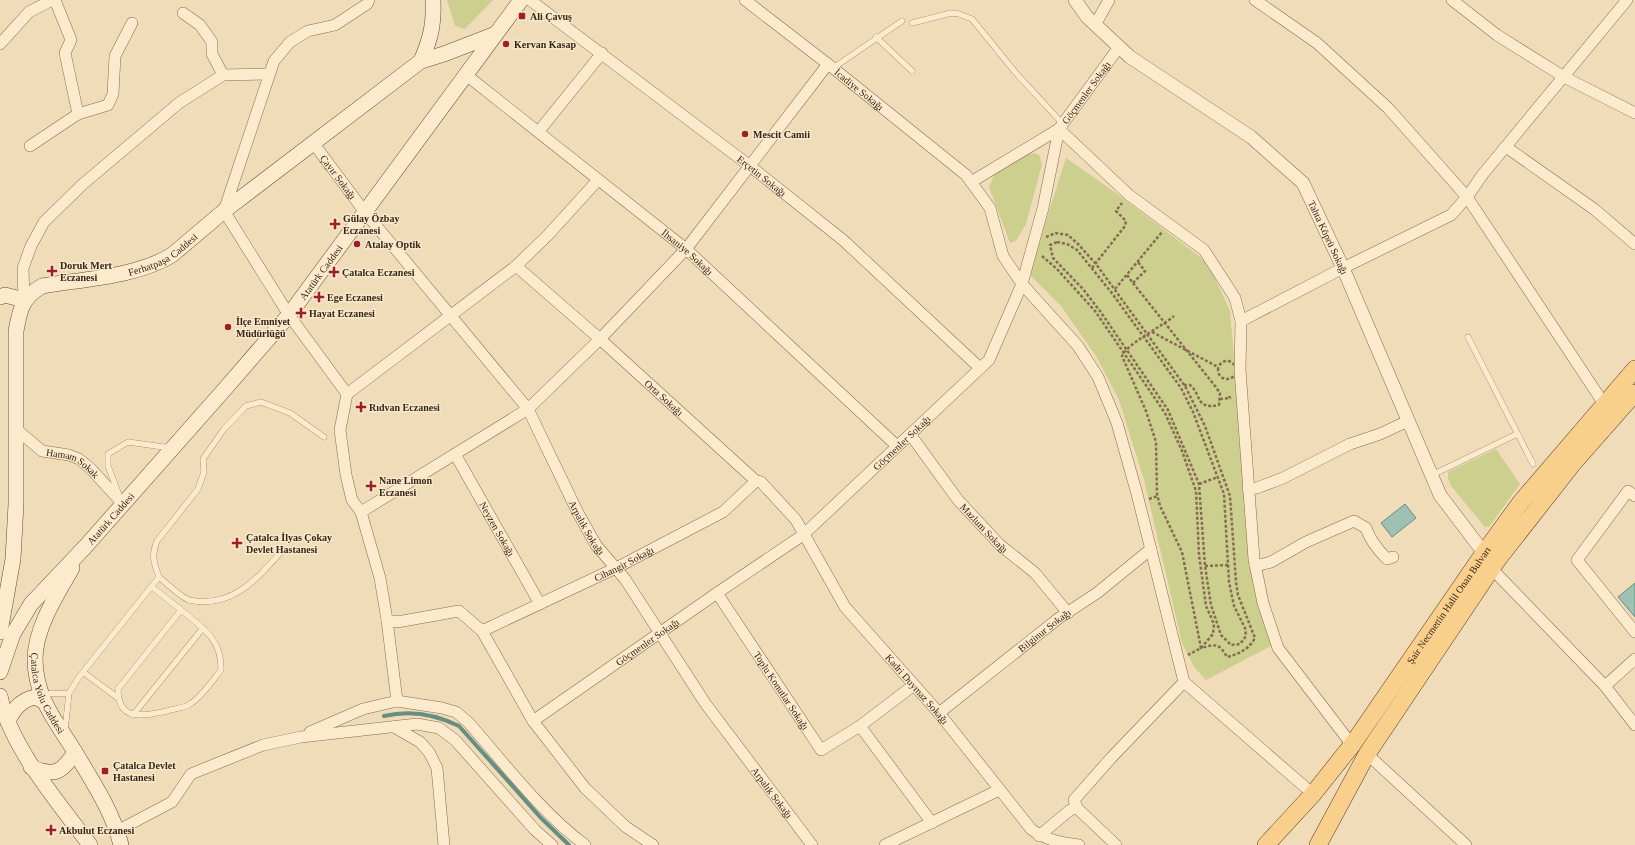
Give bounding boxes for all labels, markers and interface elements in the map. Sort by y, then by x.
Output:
marker: Ali Çavuş [517,11,527,21]
place label: Ali Çavuş [530,11,572,22]
marker: Kervan Kasap [501,39,511,49]
place label: Kervan Kasap [514,39,576,50]
street label: Göçmenler Sokağı [1059,59,1112,126]
street label: İcadiye Sokağı [833,66,886,112]
marker: Mescit Camii [740,129,750,139]
place label: Mescit Camii [753,129,810,140]
street label: Çayır Sokağı [318,153,359,201]
street label: Erçetin Sokağı [735,153,789,198]
street label: Tahta Köprü Sokağı [1306,199,1351,276]
place label: Gülay Özbay Eczanesi [343,212,399,236]
marker: Gülay Özbay Eczanesi [330,219,340,229]
street label: İhsaniye Sokağı [660,227,716,277]
street label: Ferhatpaşa Caddesi [127,231,199,277]
marker: Atalay Optik [352,239,362,249]
place label: Atalay Optik [365,239,421,250]
street label: Atatürk Caddesi [297,242,345,302]
place label: Doruk Mert Eczanesi [60,260,113,283]
marker: Doruk Mert Eczanesi [47,266,57,276]
marker: Çatalca Eczanesi [329,267,339,277]
place label: Çatalca Eczanesi [342,267,415,278]
marker: Ege Eczanesi [314,292,324,302]
place label: Ege Eczanesi [327,292,383,303]
marker: Hayat Eczanesi [296,308,306,318]
place label: Hayat Eczanesi [309,308,375,319]
place label: İlçe Emniyet Müdürlüğü [236,316,291,339]
marker: İlçe Emniyet Müdürlüğü [223,322,233,332]
street label: Orta Sokağı [643,377,686,418]
marker: Rıdvan Eczanesi [356,402,366,412]
place label: Rıdvan Eczanesi [369,402,440,413]
street label: Göçmenler Sokağı [870,413,933,472]
street label: Hamam Sokak [45,446,102,480]
place label: Nane Limon Eczanesi [379,475,433,498]
marker: Nane Limon Eczanesi [366,481,376,491]
street label: Atatürk Caddesi [85,490,136,546]
street label: Arpalık Sokağı [567,498,607,557]
street label: Neyzen Sokağı [478,500,517,558]
street label: Mazlum Sokağı [958,501,1010,555]
place label: Çatalca İlyas Çokay Devlet Hastanesi [246,532,332,555]
marker: Çatalca İlyas Çokay Devlet Hastanesi [231,537,243,549]
street label: Cihangir Sokağı [592,544,656,583]
street label: Şair Necmettin Halil Onan Bulvarı [1404,544,1493,666]
street label: Bilginur Sokağı [1016,606,1073,654]
street label: Göçmenler Sokağı [613,616,681,667]
street label: Toplu Konutlar Sokağı [752,649,812,732]
street label: Çatalca Yolu Caddesi [29,652,67,736]
street label: Kadri Duymaz Sokağı [884,652,951,726]
place label: Çatalca Devlet Hastanesi [113,760,176,783]
street label: Arpalık Sokağı [750,765,795,820]
marker: Çatalca Devlet Hastanesi [100,766,110,776]
marker: Akbulut Eczanesi [46,825,56,835]
place label: Akbulut Eczanesi [59,825,135,836]

